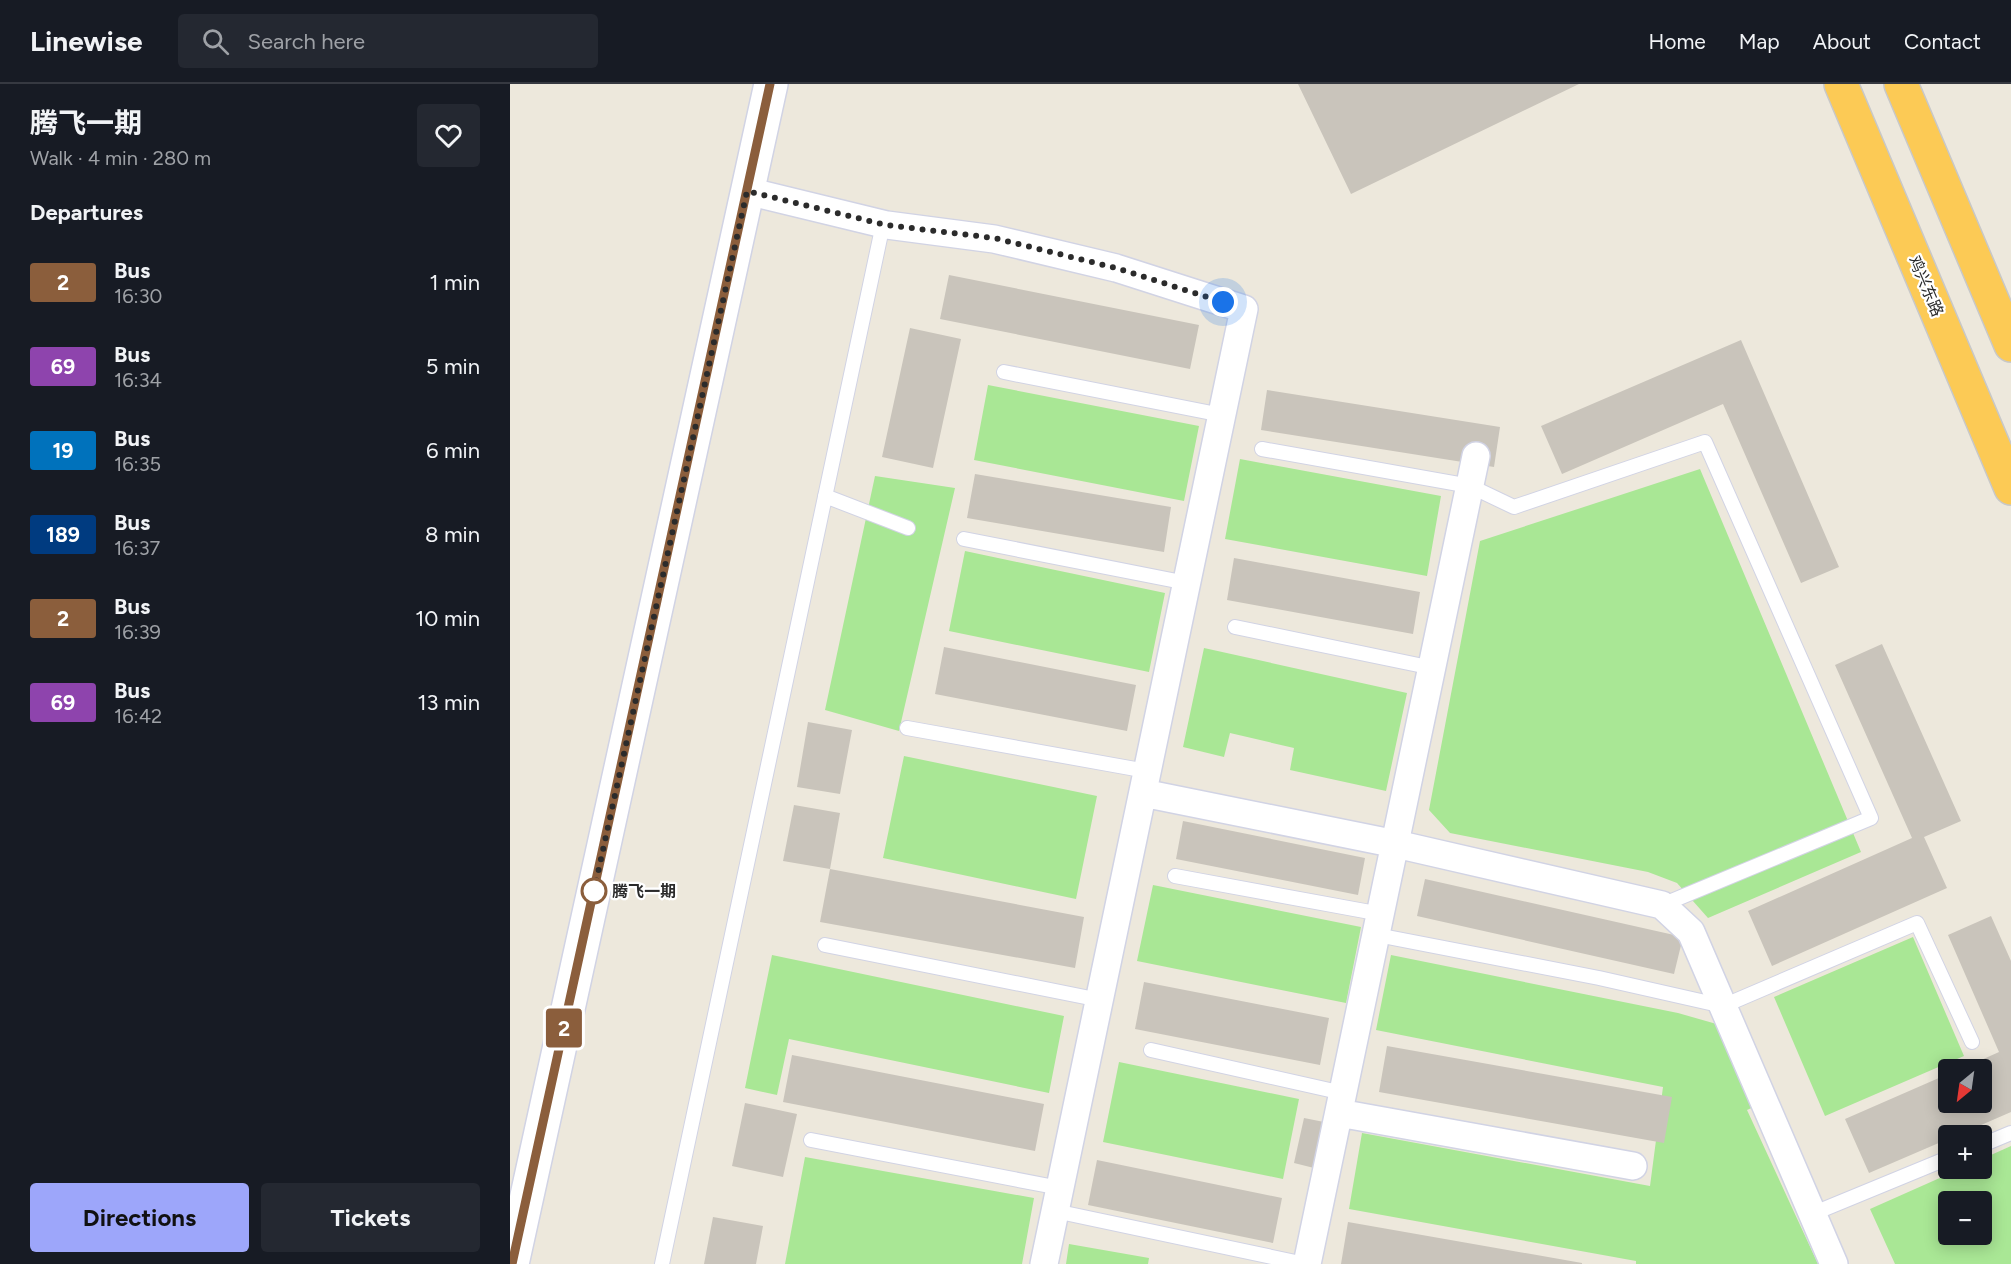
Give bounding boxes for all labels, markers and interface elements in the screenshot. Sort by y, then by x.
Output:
search box [178,14,598,68]
text: Linewise [30,24,142,58]
icon: search [199,25,232,58]
text: Search here [247,28,365,55]
text: Home [1649,29,1706,54]
text: Map [1739,29,1780,54]
text: About [1813,29,1871,54]
text: Contact [1904,29,1981,54]
button: heart [417,104,480,167]
text: 腾飞一期 [30,106,142,140]
text: Walk · 4 min · 280 m [30,146,211,170]
text: Departures [30,199,143,226]
street label: 鸡兴东路 [1905,253,1947,319]
text: Bus [114,257,150,284]
text: 1 min [429,269,480,296]
text: 2 [57,270,69,295]
text: 16:30 [114,284,162,308]
your location [1208,287,1238,317]
text: Bus [114,341,150,368]
text: 5 min [426,353,480,380]
text: 69 [51,354,75,379]
text: 16:34 [114,368,162,392]
text: Bus [114,425,150,452]
text: 6 min [426,437,480,464]
text: 19 [52,438,74,463]
text: 16:35 [114,452,161,476]
text: Bus [114,509,150,536]
text: 8 min [425,521,480,548]
text: 189 [46,522,80,547]
text: 16:37 [114,536,160,560]
text: Bus [114,593,150,620]
text: 10 min [415,605,480,632]
text: 2 [57,606,69,631]
text: 16:39 [114,620,161,644]
text: Bus [114,677,150,704]
text: 13 min [417,689,480,716]
text: 69 [51,690,75,715]
text: 16:42 [114,704,162,728]
marker: 腾飞一期 [581,878,607,904]
place label: 腾飞一期 [612,882,676,901]
line badge: 2 [544,1008,584,1048]
text: 2 [558,1016,570,1041]
north arrow [1938,1059,1992,1113]
map controls [1938,1059,1992,1245]
button: + [1938,1125,1992,1179]
button: Directions [30,1183,249,1252]
button: Tickets [261,1183,480,1252]
button: − [1938,1191,1992,1245]

